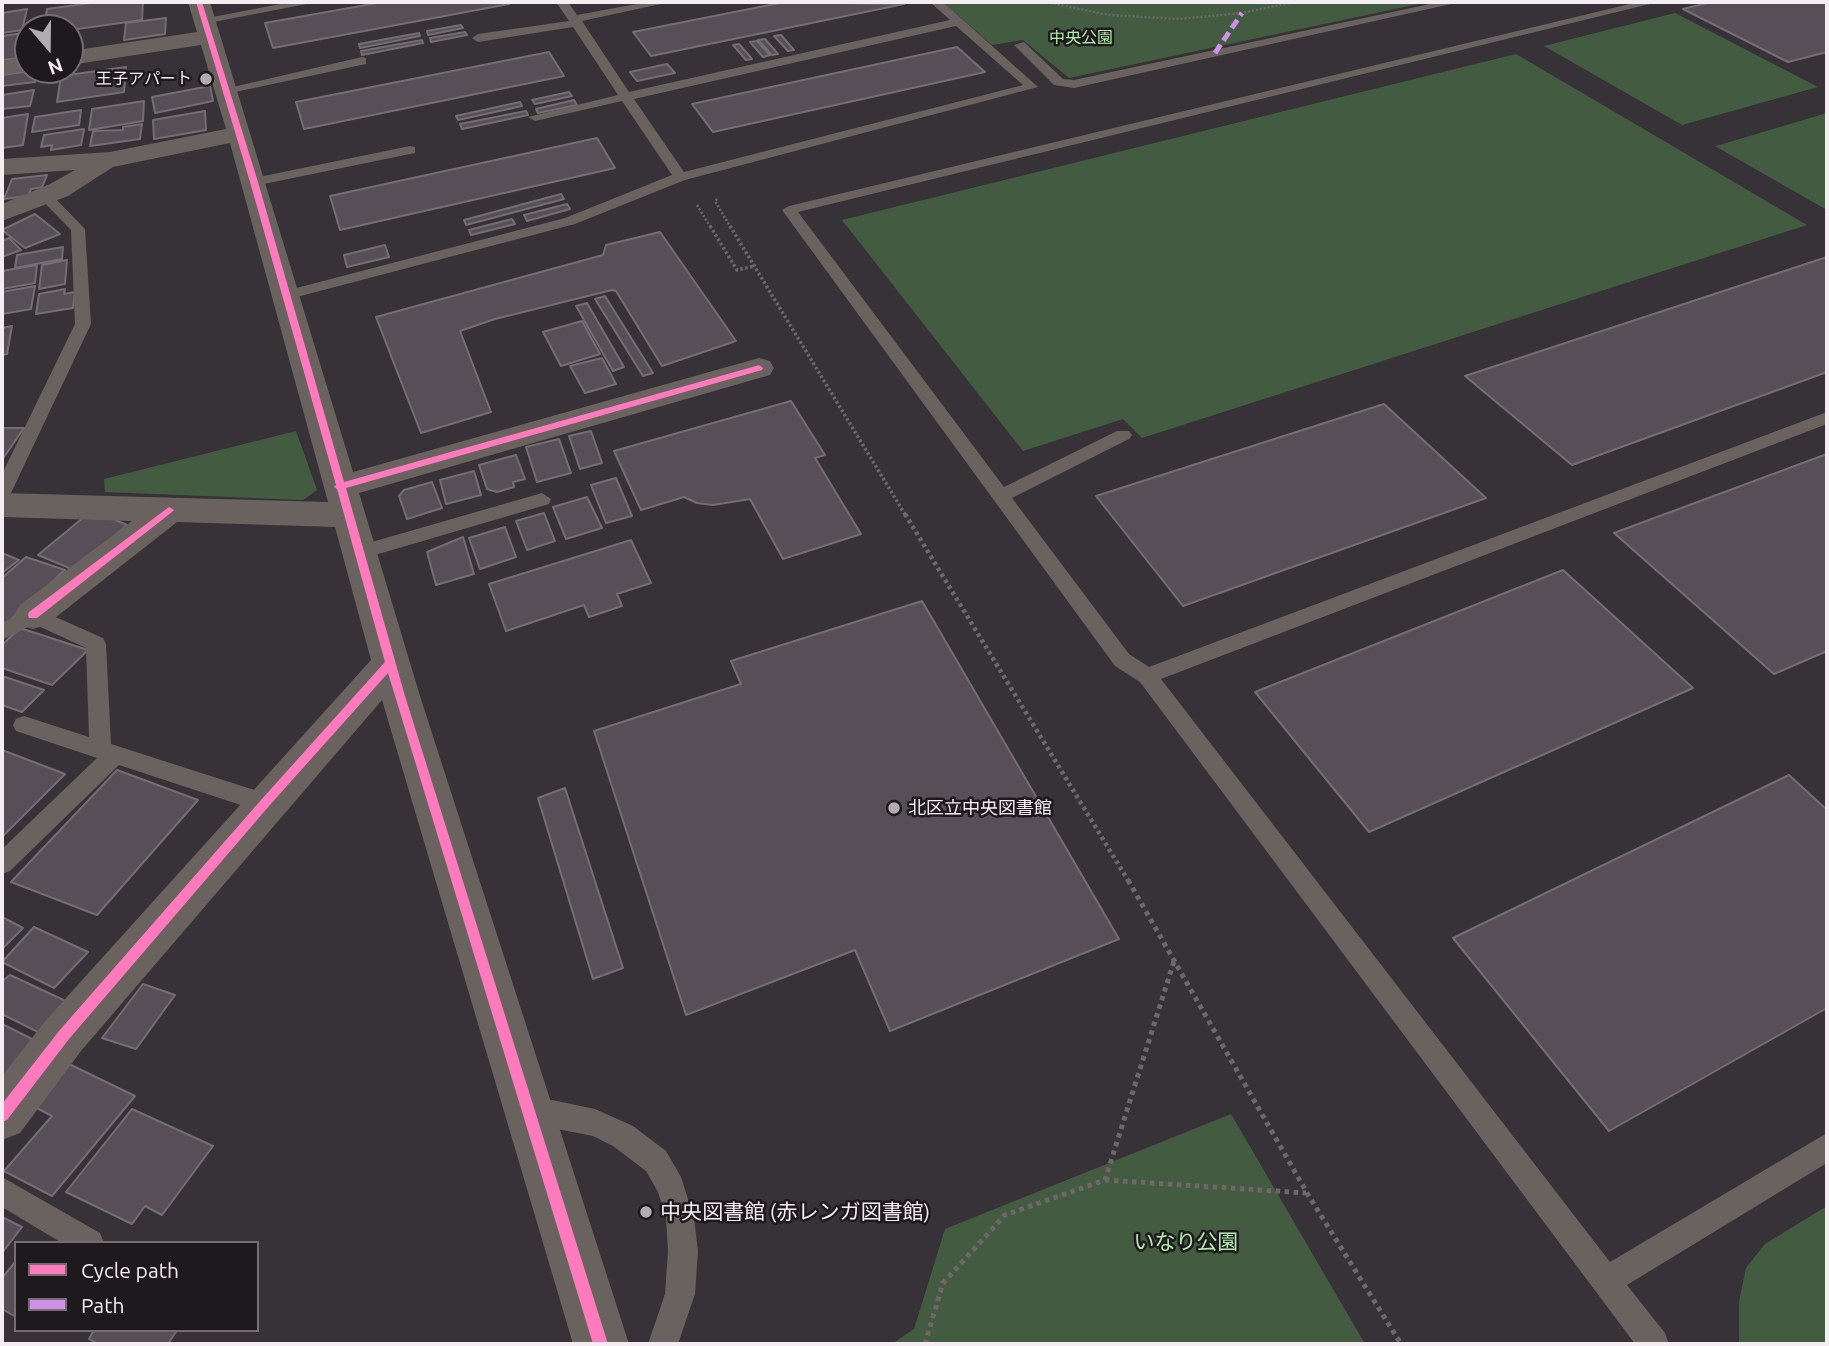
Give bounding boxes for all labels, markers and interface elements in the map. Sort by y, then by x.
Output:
north arrow [14,14,84,84]
park label: 中央公園 [1049,28,1113,48]
text: N [45,54,66,80]
place label: 王子アパート [96,69,192,89]
marker: 王子アパート [198,71,214,87]
place label: 北区立中央図書館 [908,797,1052,819]
marker: 北区立中央図書館 [886,800,902,816]
place label: 中央図書館 (赤レンガ図書館) [660,1199,930,1225]
marker: 中央図書館 (赤レンガ図書館) [638,1204,654,1220]
park label: いなり公園 [1134,1229,1238,1255]
legend [14,1241,259,1332]
text: Cycle path [81,1258,179,1282]
text: Path [81,1293,124,1317]

